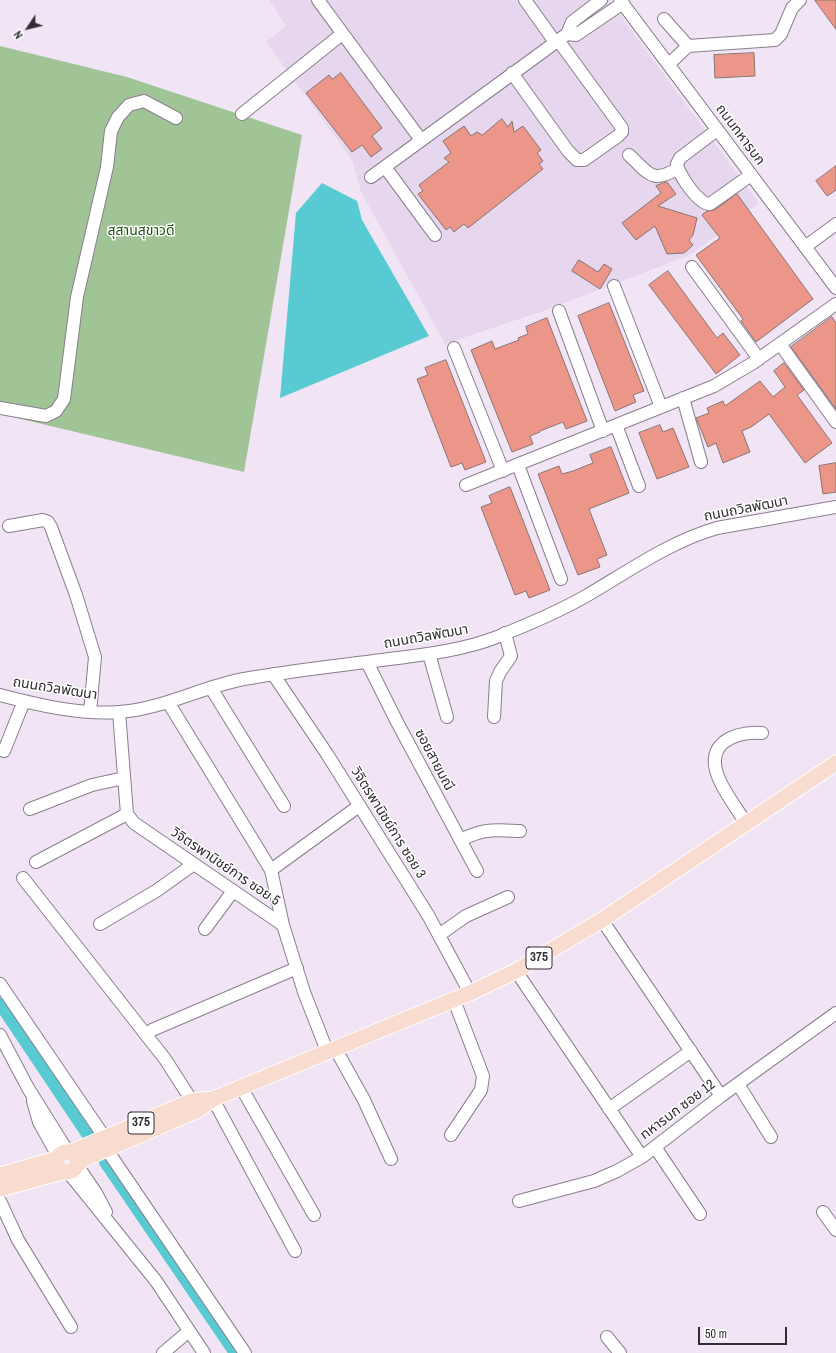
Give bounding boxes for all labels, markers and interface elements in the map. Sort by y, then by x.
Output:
north arrow [8,8,48,48]
text: N [11,28,26,42]
street label: ถนนทหารบก [712,101,768,169]
park label: สุสานสุขาวดี [107,223,175,239]
street label: ถนนถวิลพัฒนา [702,493,790,525]
street label: ถนนถวิลพัฒนา [382,621,470,653]
street label: ถนนถวิลพัฒนา [11,674,99,704]
street label: ซอยสายมณี [411,726,457,794]
street label: วิจิตรพานิชย์การ ซอย 3 [347,764,429,882]
street label: วิจิตรพานิชย์การ ซอย 5 [167,824,283,910]
road number: 375 [526,947,552,969]
street label: ทหารบก ซอย 12 [637,1076,719,1144]
road number: 375 [128,1112,154,1134]
scale bar [700,1319,789,1345]
text: 50 m [705,1326,727,1342]

